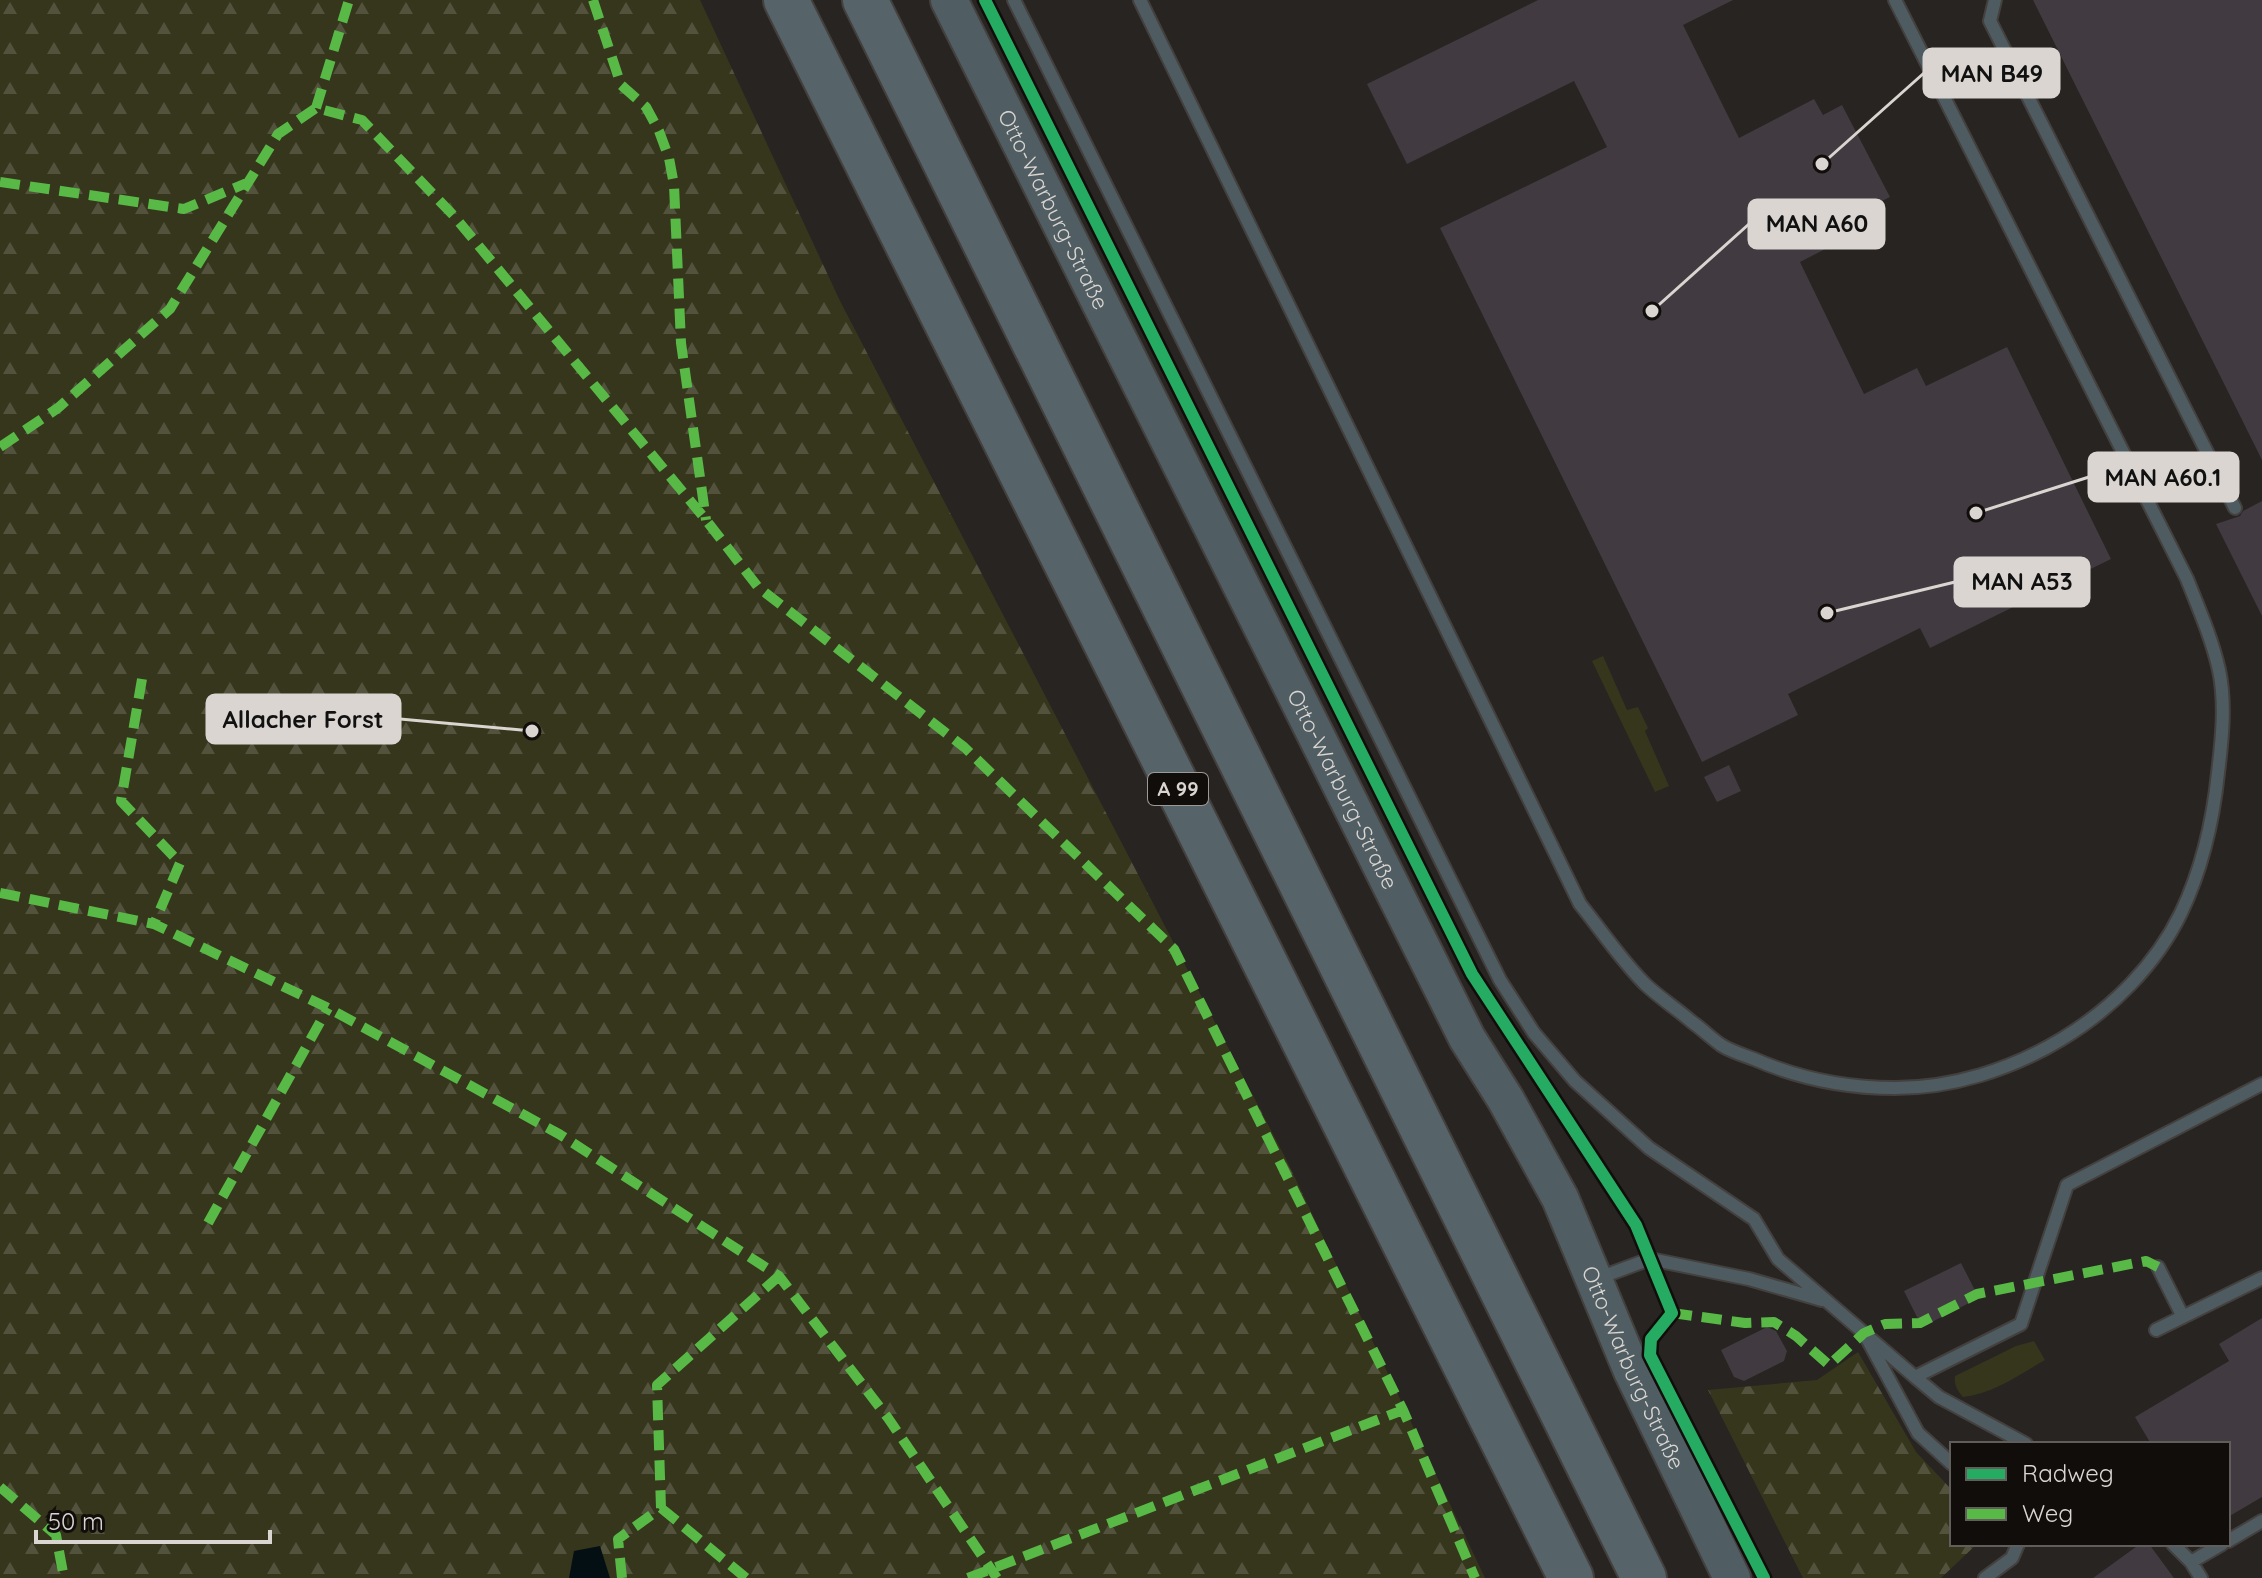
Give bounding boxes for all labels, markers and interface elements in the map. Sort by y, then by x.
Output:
callout: MAN B49 [1924,49,2059,97]
text: MAN B49 [1941,58,2043,88]
street label: Otto-Warburg-Straße [992,105,1115,314]
callout: MAN A60 [1749,200,1884,248]
text: MAN A60 [1766,208,1868,238]
callout: MAN A60.1 [2089,453,2238,501]
text: MAN A60.1 [2105,462,2221,492]
callout: MAN A53 [1955,558,2089,606]
text: MAN A53 [1971,566,2073,596]
street label: Otto-Warburg-Straße [1281,685,1404,894]
callout: Allacher Forst [207,695,400,743]
text: Allacher Forst [222,704,384,734]
road number: A 99 [1148,773,1208,805]
street label: Otto-Warburg-Straße [1576,1262,1691,1474]
legend [1950,1442,2230,1546]
text: Radweg [2022,1458,2114,1488]
scale bar [36,1494,270,1544]
text: Weg [2022,1498,2073,1528]
text: 50 m [48,1506,104,1536]

